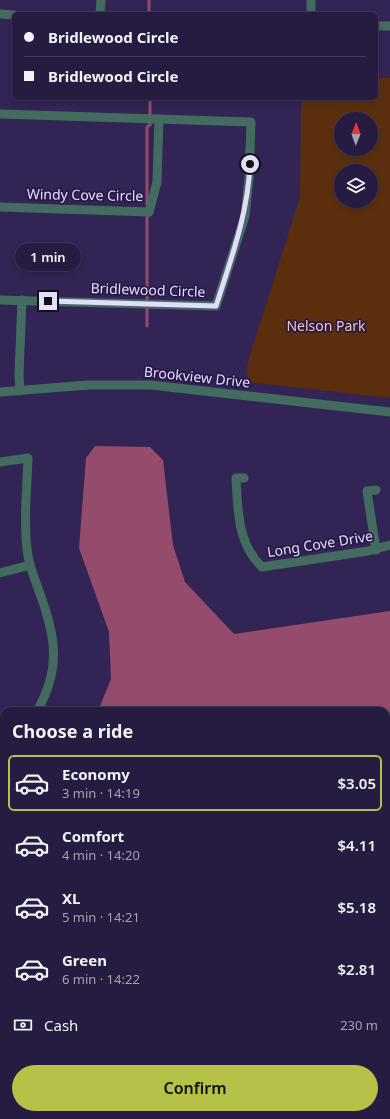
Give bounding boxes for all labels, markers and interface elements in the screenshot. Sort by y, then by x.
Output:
text: Bridlewood Circle [48,27,178,47]
text: Bridlewood Circle [48,66,178,86]
north arrow [334,112,378,156]
map controls [334,112,378,208]
route start [241,155,259,173]
button: layers [334,164,378,208]
street label: Windy Cove Circle [27,184,144,205]
callout: 1 min [15,243,81,271]
text: 1 min [30,248,66,266]
street label: Bridlewood Circle [90,278,206,301]
route end [39,292,57,310]
park label: Nelson Park [286,316,366,335]
street label: Brookview Drive [143,361,251,392]
street label: Long Cove Drive [266,526,374,561]
text: Choose a ride [12,719,133,743]
text: Economy [62,764,130,784]
icon: car [14,765,50,801]
text: $3.05 [338,773,376,793]
text: 3 min · 14:19 [62,784,140,802]
text: Comfort [62,826,124,846]
icon: car [14,827,50,863]
text: $4.11 [338,835,376,855]
text: 4 min · 14:20 [62,846,140,864]
text: XL [62,888,80,908]
icon: car [14,889,50,925]
text: $5.18 [338,897,376,917]
text: 5 min · 14:21 [62,908,140,926]
text: Green [62,950,107,970]
icon: car [14,951,50,987]
text: $2.81 [338,959,376,979]
text: 6 min · 14:22 [62,970,140,988]
icon: cash [12,1014,34,1036]
text: Cash [44,1015,78,1035]
text: 230 m [340,1016,378,1034]
button: Confirm [12,1065,378,1111]

